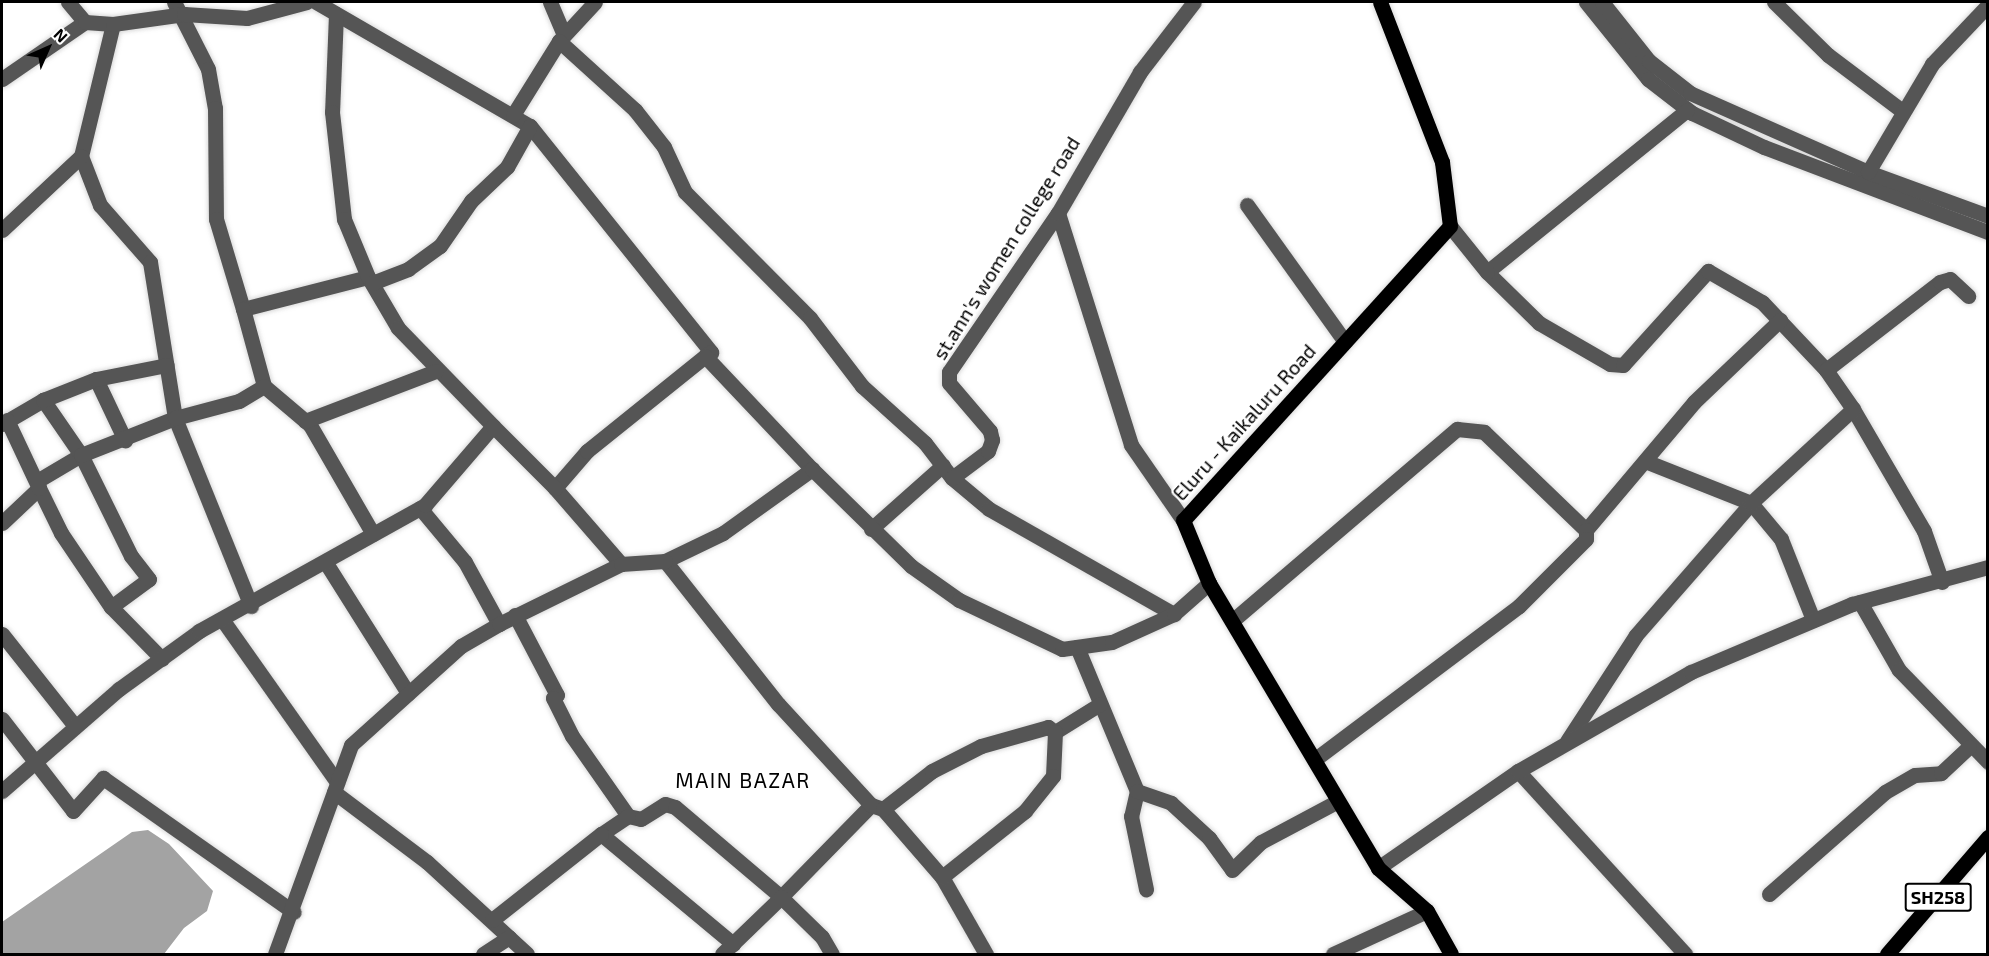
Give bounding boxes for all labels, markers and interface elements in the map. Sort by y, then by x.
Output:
north arrow [18,18,78,78]
text: N [50,24,72,46]
street label: st.ann's women college road [927,132,1085,364]
street label: Eluru - Kaikaluru Road [1167,339,1321,505]
district label: MAIN BAZAR [675,767,811,793]
road number: SH258 [1904,882,1972,912]

